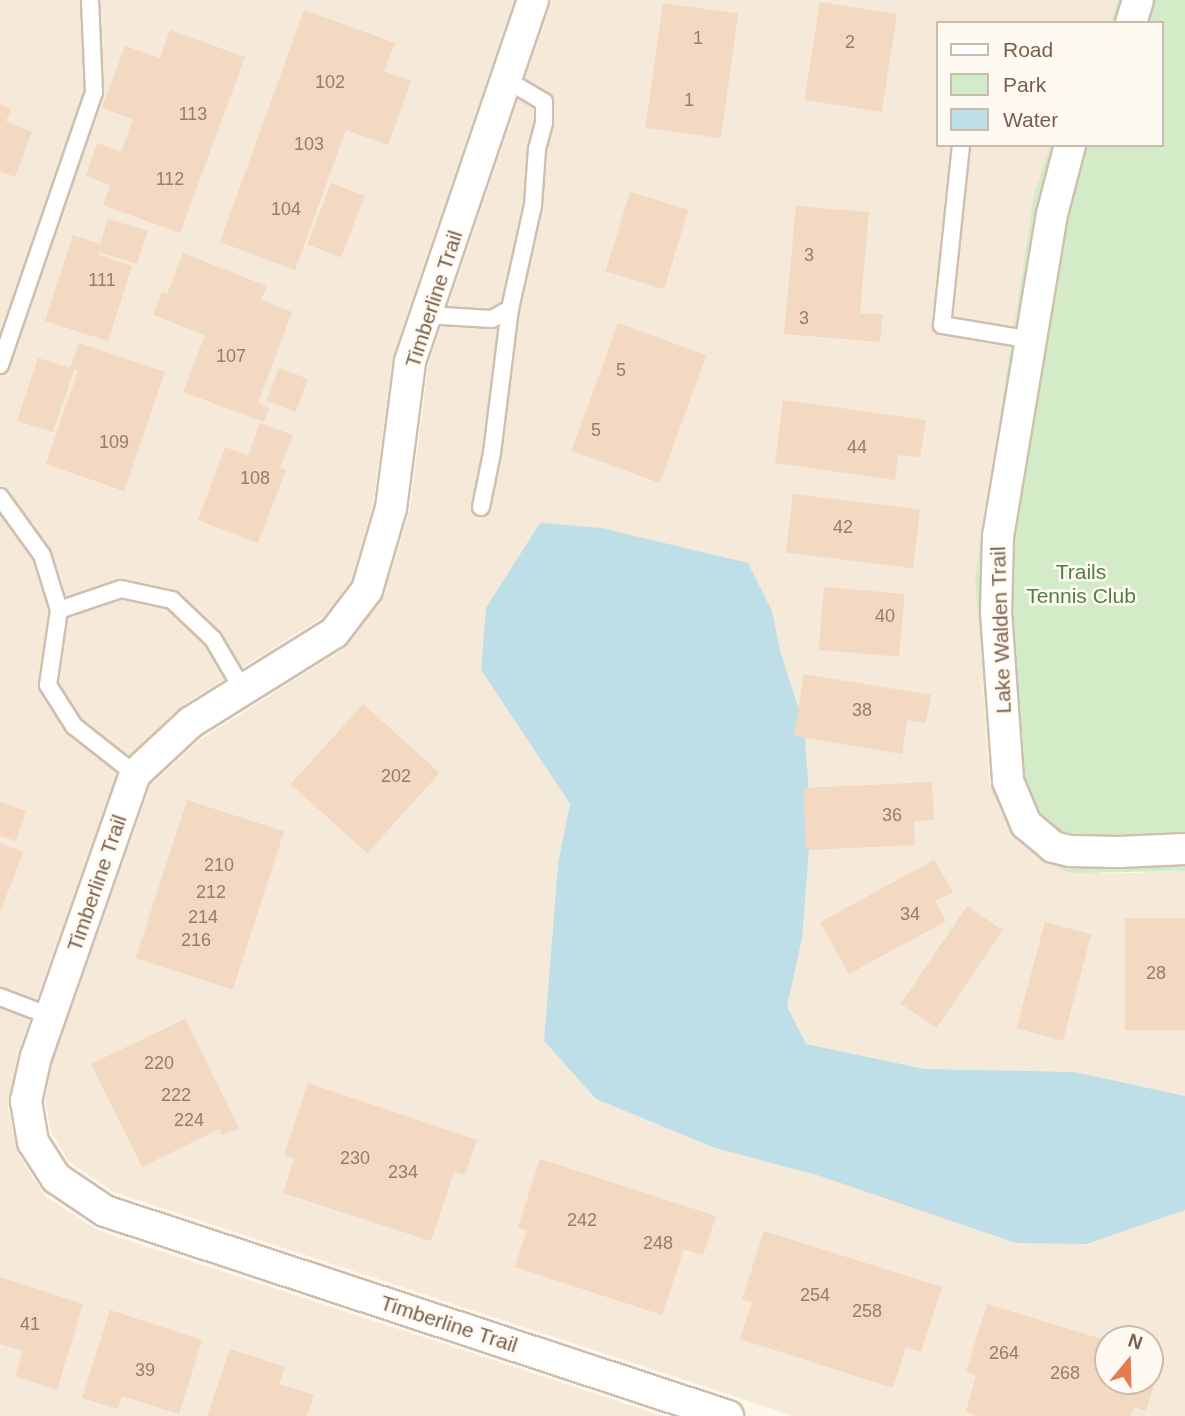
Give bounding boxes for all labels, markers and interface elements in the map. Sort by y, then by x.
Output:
legend [936,21,1164,147]
house number: 1 [693,27,703,49]
house number: 2 [845,31,855,53]
text: Road [1003,38,1053,61]
house number: 102 [315,71,345,93]
text: Park [1003,73,1046,96]
house number: 1 [684,89,694,111]
house number: 113 [179,103,207,125]
text: Water [1003,108,1058,131]
house number: 103 [294,133,324,155]
house number: 112 [156,168,184,190]
house number: 104 [271,198,301,220]
street label: Timberline Trail [400,227,468,371]
house number: 3 [804,244,814,266]
house number: 111 [88,269,116,291]
house number: 3 [799,307,809,329]
house number: 107 [216,345,246,367]
house number: 5 [616,359,626,381]
house number: 5 [591,419,601,441]
house number: 109 [99,431,129,453]
house number: 44 [847,436,867,458]
house number: 108 [240,467,270,489]
house number: 42 [833,516,853,538]
street label: Lake Walden Trail [985,546,1017,714]
park label: Trails Tennis Club [1026,559,1136,609]
house number: 40 [875,605,895,627]
house number: 38 [852,699,872,721]
house number: 202 [381,765,411,787]
house number: 36 [882,804,902,826]
street label: Timberline Trail [62,811,132,955]
house number: 210 [204,854,234,876]
house number: 212 [196,881,226,903]
house number: 34 [900,903,920,925]
house number: 214 [188,906,218,928]
house number: 216 [181,929,211,951]
house number: 28 [1146,962,1166,984]
house number: 220 [144,1052,174,1074]
house number: 222 [161,1084,191,1106]
house number: 224 [174,1109,204,1131]
house number: 230 [340,1147,370,1169]
house number: 234 [388,1161,418,1183]
house number: 242 [567,1209,597,1231]
house number: 248 [643,1232,673,1254]
house number: 254 [800,1284,830,1306]
street label: Timberline Trail [377,1290,521,1358]
house number: 258 [852,1300,882,1322]
house number: 41 [20,1313,40,1335]
north arrow [1094,1325,1164,1395]
text: N [1125,1329,1145,1354]
house number: 264 [989,1342,1019,1364]
house number: 39 [135,1359,155,1381]
house number: 268 [1050,1362,1080,1384]

